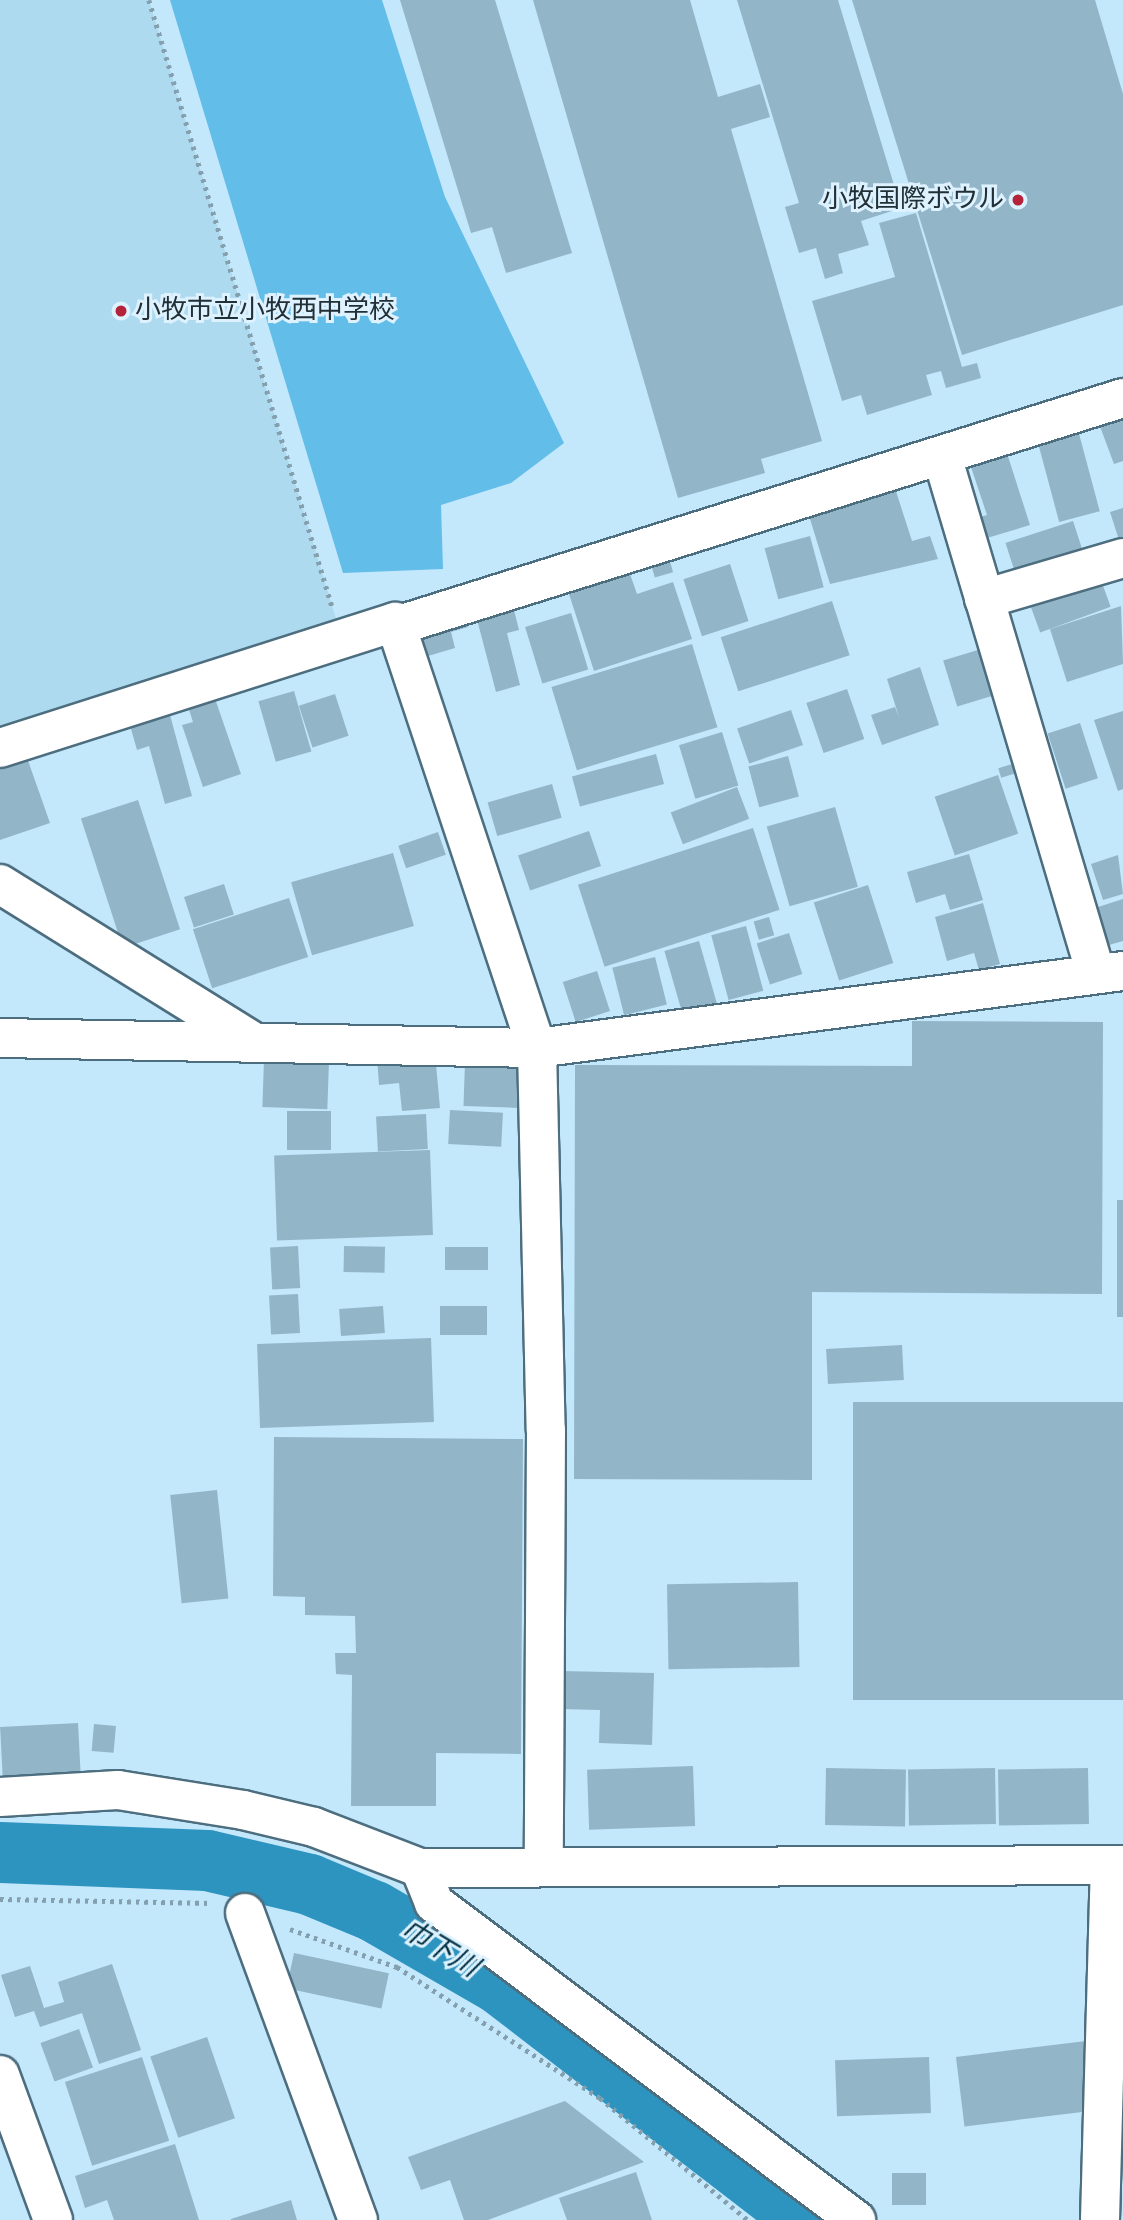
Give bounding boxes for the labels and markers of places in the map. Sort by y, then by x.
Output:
place label: 小牧国際ボウル [822,184,1004,216]
marker: 小牧国際ボウル [1010,192,1026,208]
place label: 小牧市立小牧西中学校 [135,295,395,327]
marker: 小牧市立小牧西中学校 [113,303,129,319]

